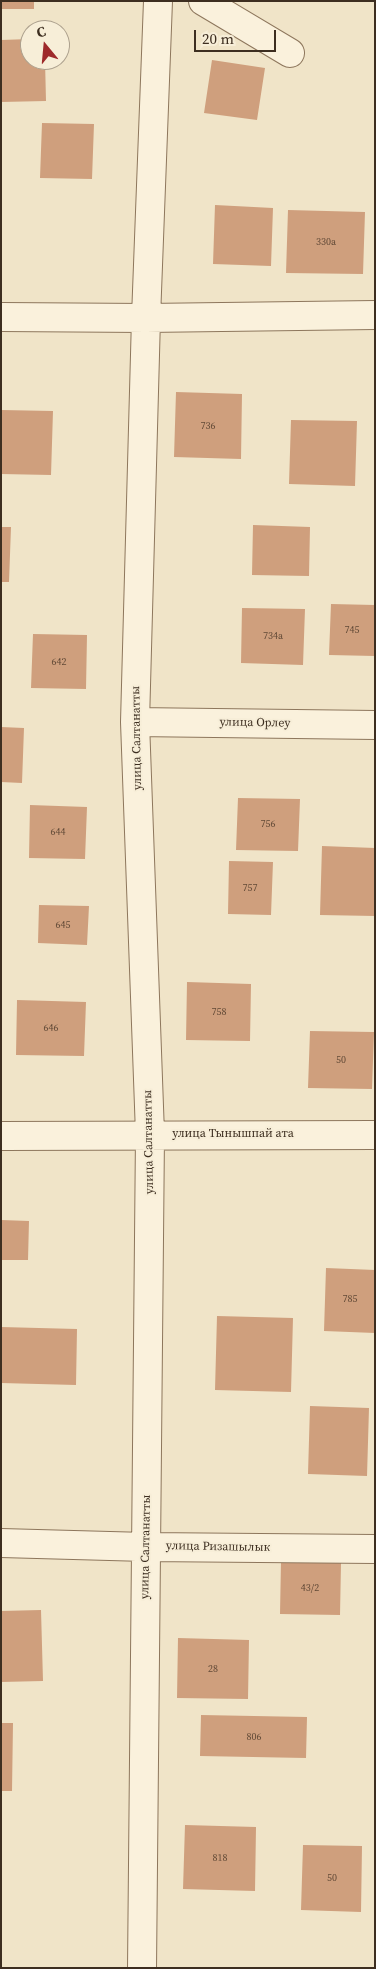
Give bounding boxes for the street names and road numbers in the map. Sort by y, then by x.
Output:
street label: улица Салтанатты [129,686,145,790]
street label: улица Орлеу [220,715,290,731]
street label: улица Салтанатты [141,1090,157,1194]
street label: улица Тынышпай ата [172,1127,294,1141]
street label: улица Салтанатты [138,1495,154,1599]
street label: улица Ризашылык [166,1539,270,1555]

